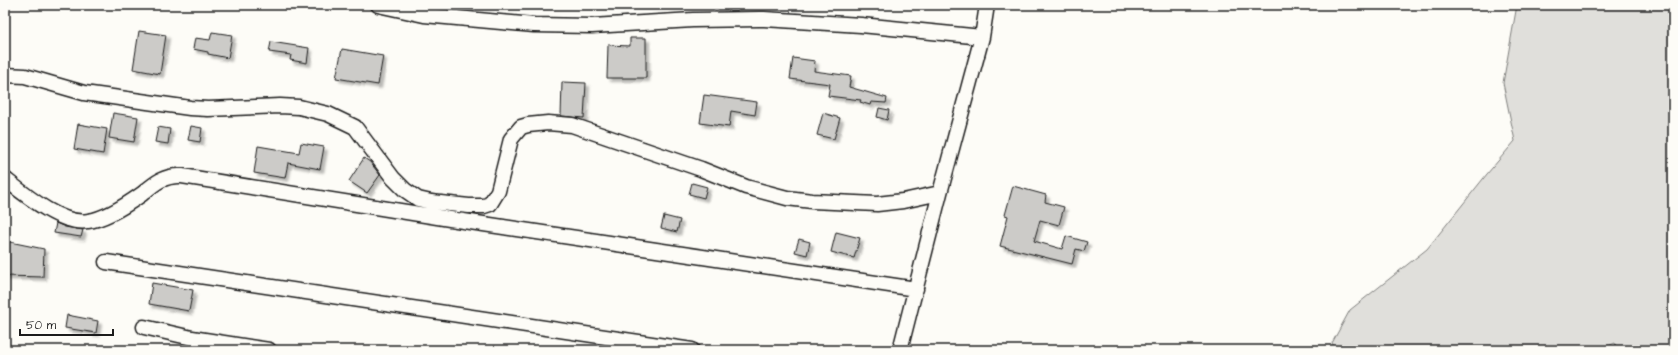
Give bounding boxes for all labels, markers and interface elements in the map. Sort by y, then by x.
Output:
scale bar [20,311,113,337]
text: 50 m [26,317,57,334]

